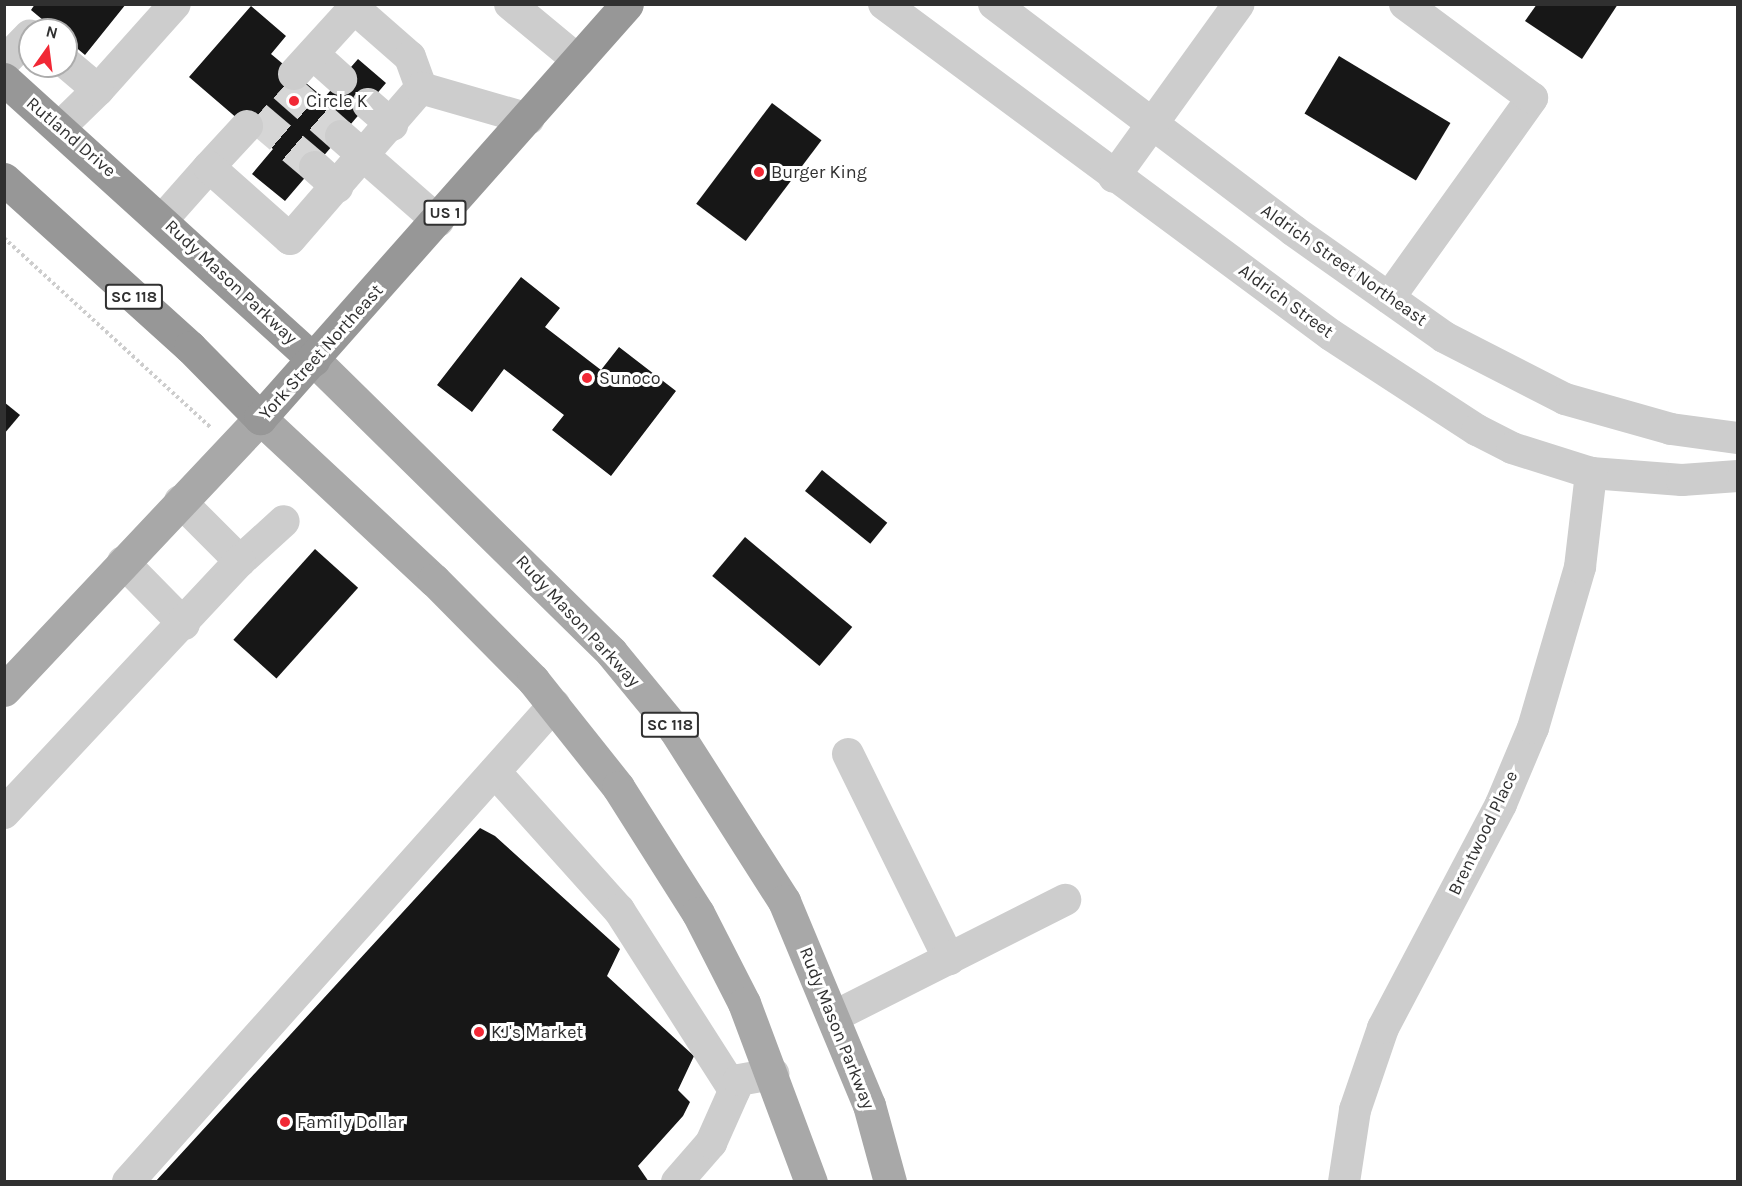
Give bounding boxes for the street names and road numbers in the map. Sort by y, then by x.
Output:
street label: Rutland Drive [22,92,120,182]
street label: Aldrich Street Northeast [1257,199,1431,331]
road number: US 1 [422,200,468,226]
street label: Rudy Mason Parkway [160,215,302,349]
street label: Aldrich Street [1234,259,1338,343]
street label: York Street Northeast [254,280,388,424]
road number: SC 118 [104,284,164,310]
street label: Rudy Mason Parkway [511,550,645,692]
road number: SC 118 [640,712,700,738]
street label: Brentwood Place [1444,767,1522,899]
street label: Rudy Mason Parkway [795,944,879,1112]

